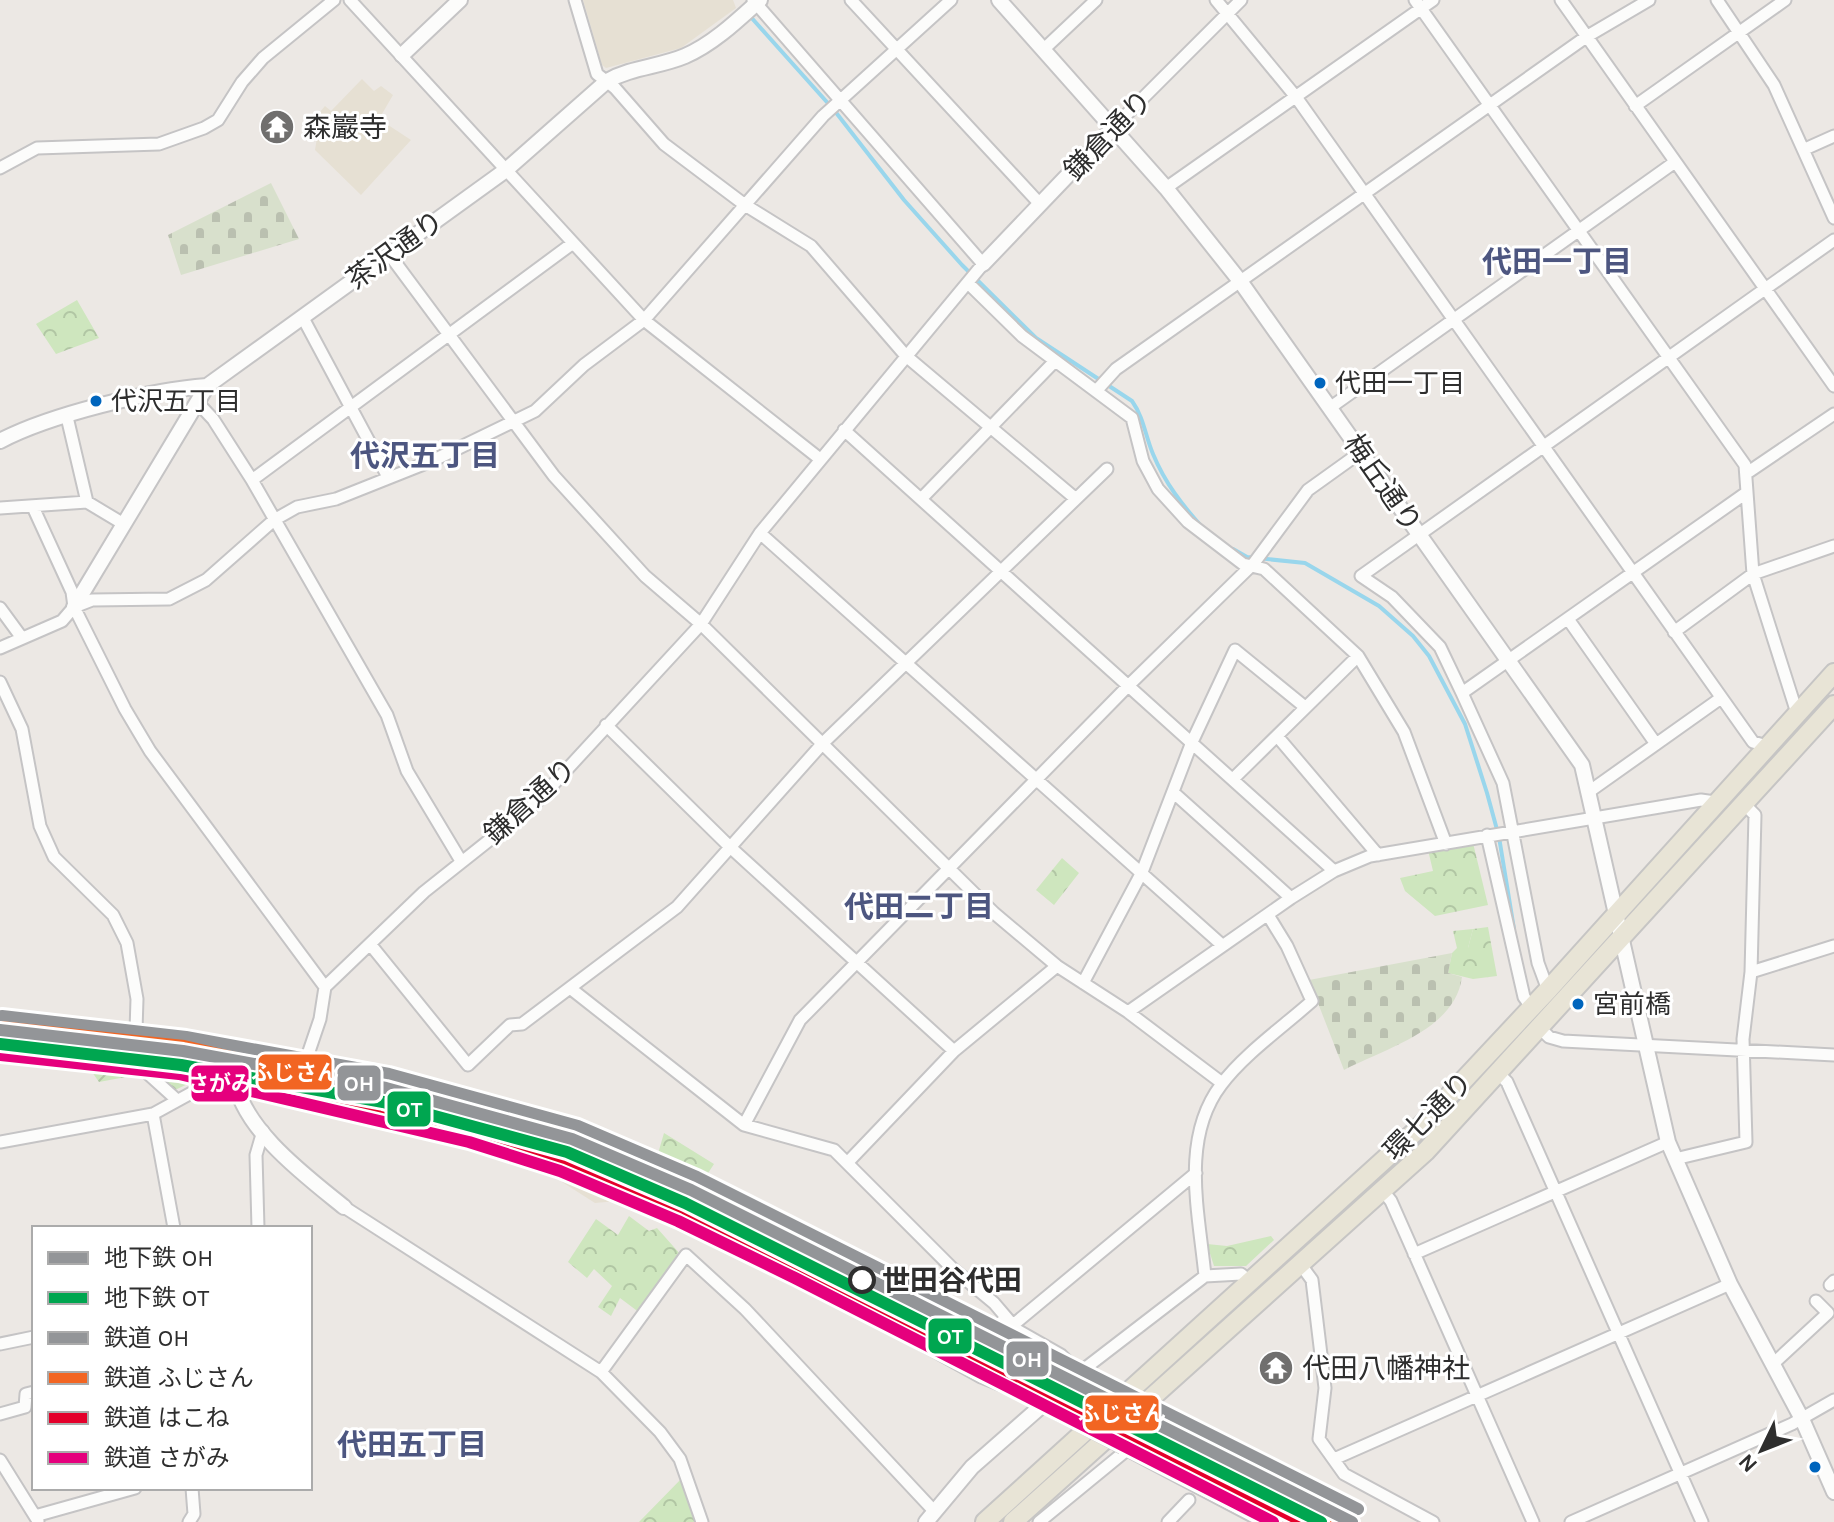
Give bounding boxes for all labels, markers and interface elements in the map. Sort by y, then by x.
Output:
street label: 鎌倉通り [1057,83,1159,187]
temple icon: 森巖寺 [258,108,296,146]
place label: 森巖寺 [303,111,387,144]
street label: 茶沢通り [340,204,450,296]
district label: 代田一丁目 [1482,244,1632,280]
place label: 代田一丁目 [1335,368,1465,399]
marker: 代田一丁目 [1312,375,1328,391]
place label: 代沢五丁目 [111,386,241,417]
marker: 代沢五丁目 [88,393,104,409]
street label: 梅丘通り [1337,428,1429,538]
district label: 代沢五丁目 [350,438,500,474]
street label: 鎌倉通り [477,751,583,851]
district label: 代田二丁目 [844,889,994,925]
place label: 宮前橋 [1593,989,1671,1020]
marker: 宮前橋 [1570,996,1586,1012]
line badge: ふじさん [257,1053,333,1091]
text: ふじさん [251,1060,339,1086]
line badge: さがみ [190,1064,250,1103]
line badge: OH [336,1064,382,1102]
street label: 環七通り [1377,1065,1479,1167]
text: さがみ [187,1071,253,1097]
text: OH [344,1071,374,1097]
line badge: OT [386,1090,432,1128]
text: OT [396,1097,423,1123]
legend [32,1226,312,1490]
text: 地下鉄 OH [104,1244,213,1272]
place label: 世田谷代田 [882,1264,1022,1297]
marker: 世田谷代田 [849,1267,875,1293]
text: 地下鉄 OT [104,1284,209,1312]
line badge: OT [927,1317,973,1355]
text: 鉄道 OH [104,1324,189,1352]
text: OT [937,1324,964,1350]
line badge: OH [1005,1340,1050,1378]
text: OH [1012,1347,1042,1373]
temple icon: 代田八幡神社 [1257,1349,1295,1387]
place label: 代田八幡神社 [1302,1352,1470,1385]
text: 鉄道 ふじさん [104,1364,254,1392]
line badge: ふじさん [1084,1394,1160,1432]
text: ふじさん [1078,1401,1166,1427]
text: 鉄道 はこね [104,1404,230,1432]
north arrow [1722,1410,1802,1490]
district label: 代田五丁目 [337,1427,487,1463]
text: 鉄道 さがみ [104,1444,230,1472]
text: N [1733,1448,1763,1478]
unlabelled marker [1807,1459,1823,1475]

